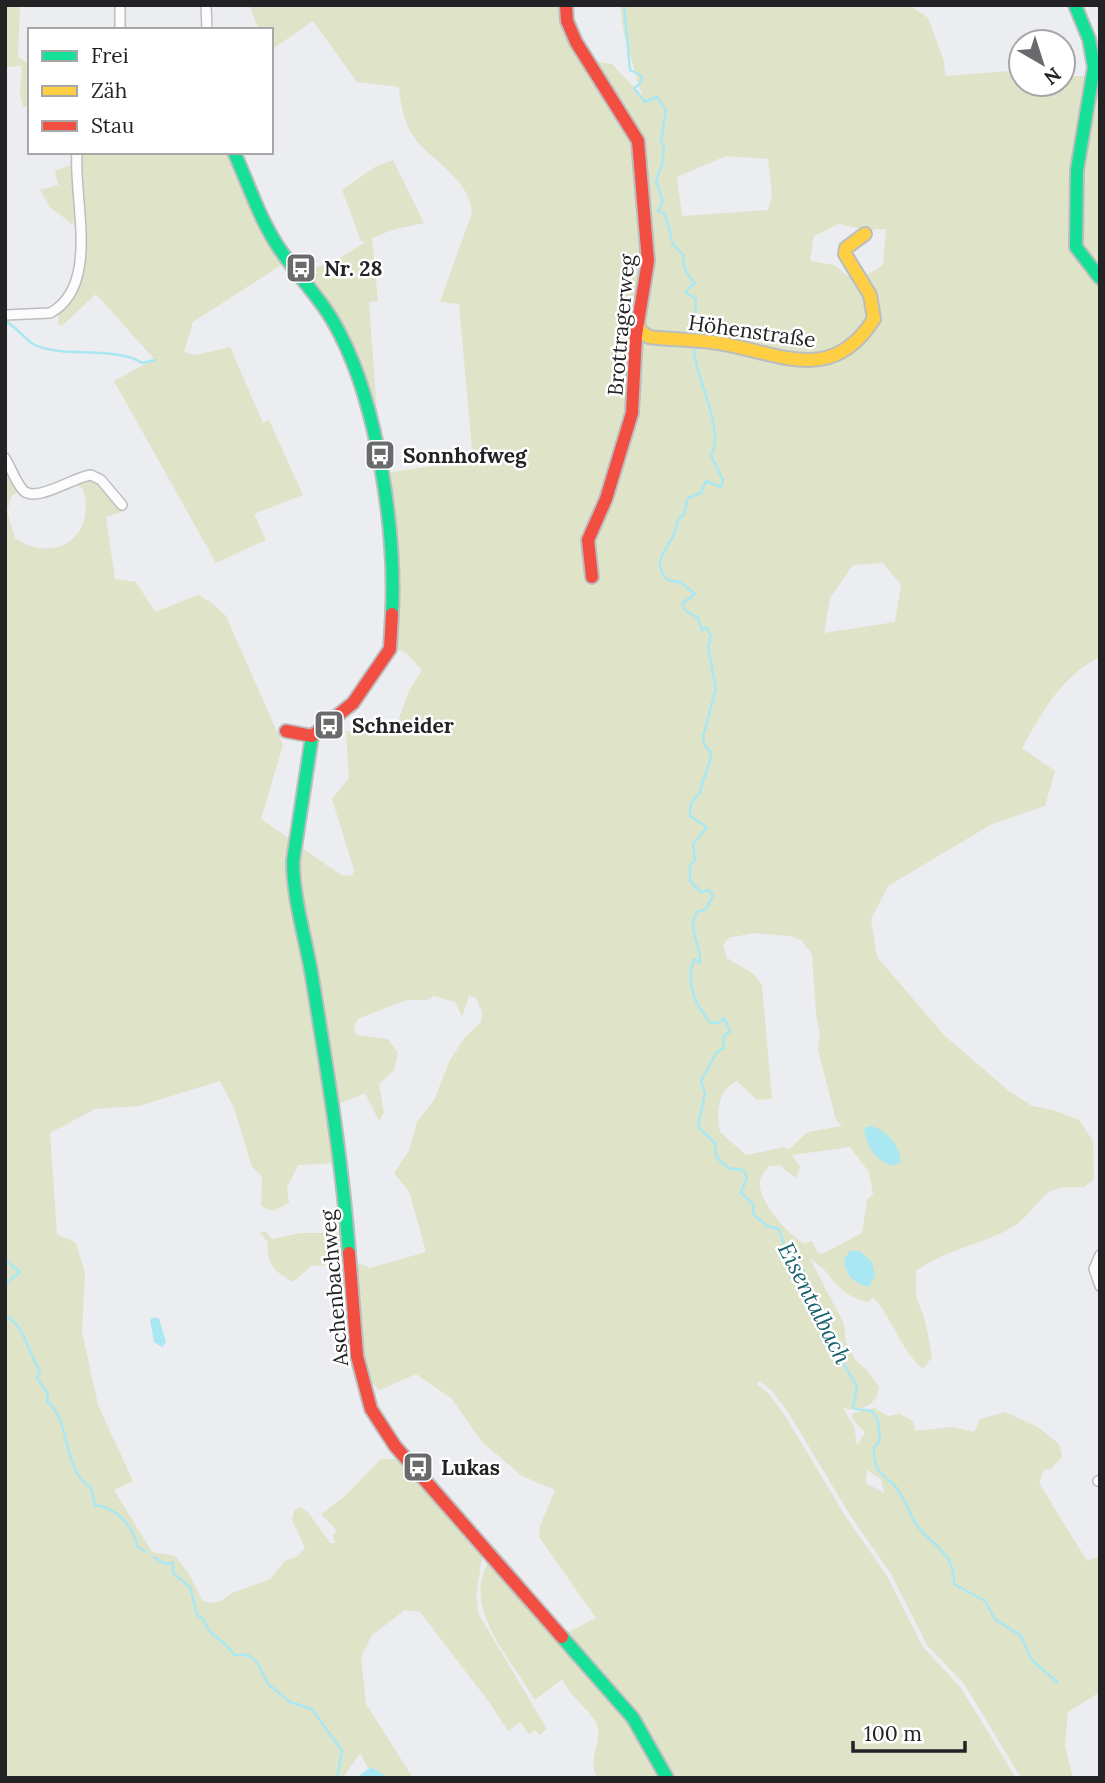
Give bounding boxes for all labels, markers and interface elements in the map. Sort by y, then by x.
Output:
legend [28,28,273,154]
north arrow [1007,28,1077,98]
text: Frei [91,42,129,69]
text: N [1039,62,1066,90]
text: Zäh [91,77,127,104]
text: Stau [91,112,134,139]
bus stop icon: Nr. 28 [284,251,318,285]
street label: Brottragerweg [601,253,641,397]
place label: Nr. 28 [324,255,383,282]
street label: Höhenstraße [687,309,817,353]
bus stop icon: Sonnhofweg [363,438,397,472]
place label: Sonnhofweg [403,442,528,469]
bus stop icon: Schneider [312,708,346,742]
place label: Schneider [352,712,454,739]
street label: Aschenbachweg [314,1208,354,1368]
water label: Eisentalbach [772,1237,858,1369]
bus stop icon: Lukas [401,1450,435,1484]
place label: Lukas [441,1454,500,1481]
scale bar [853,1710,965,1754]
text: 100 m [864,1720,922,1747]

